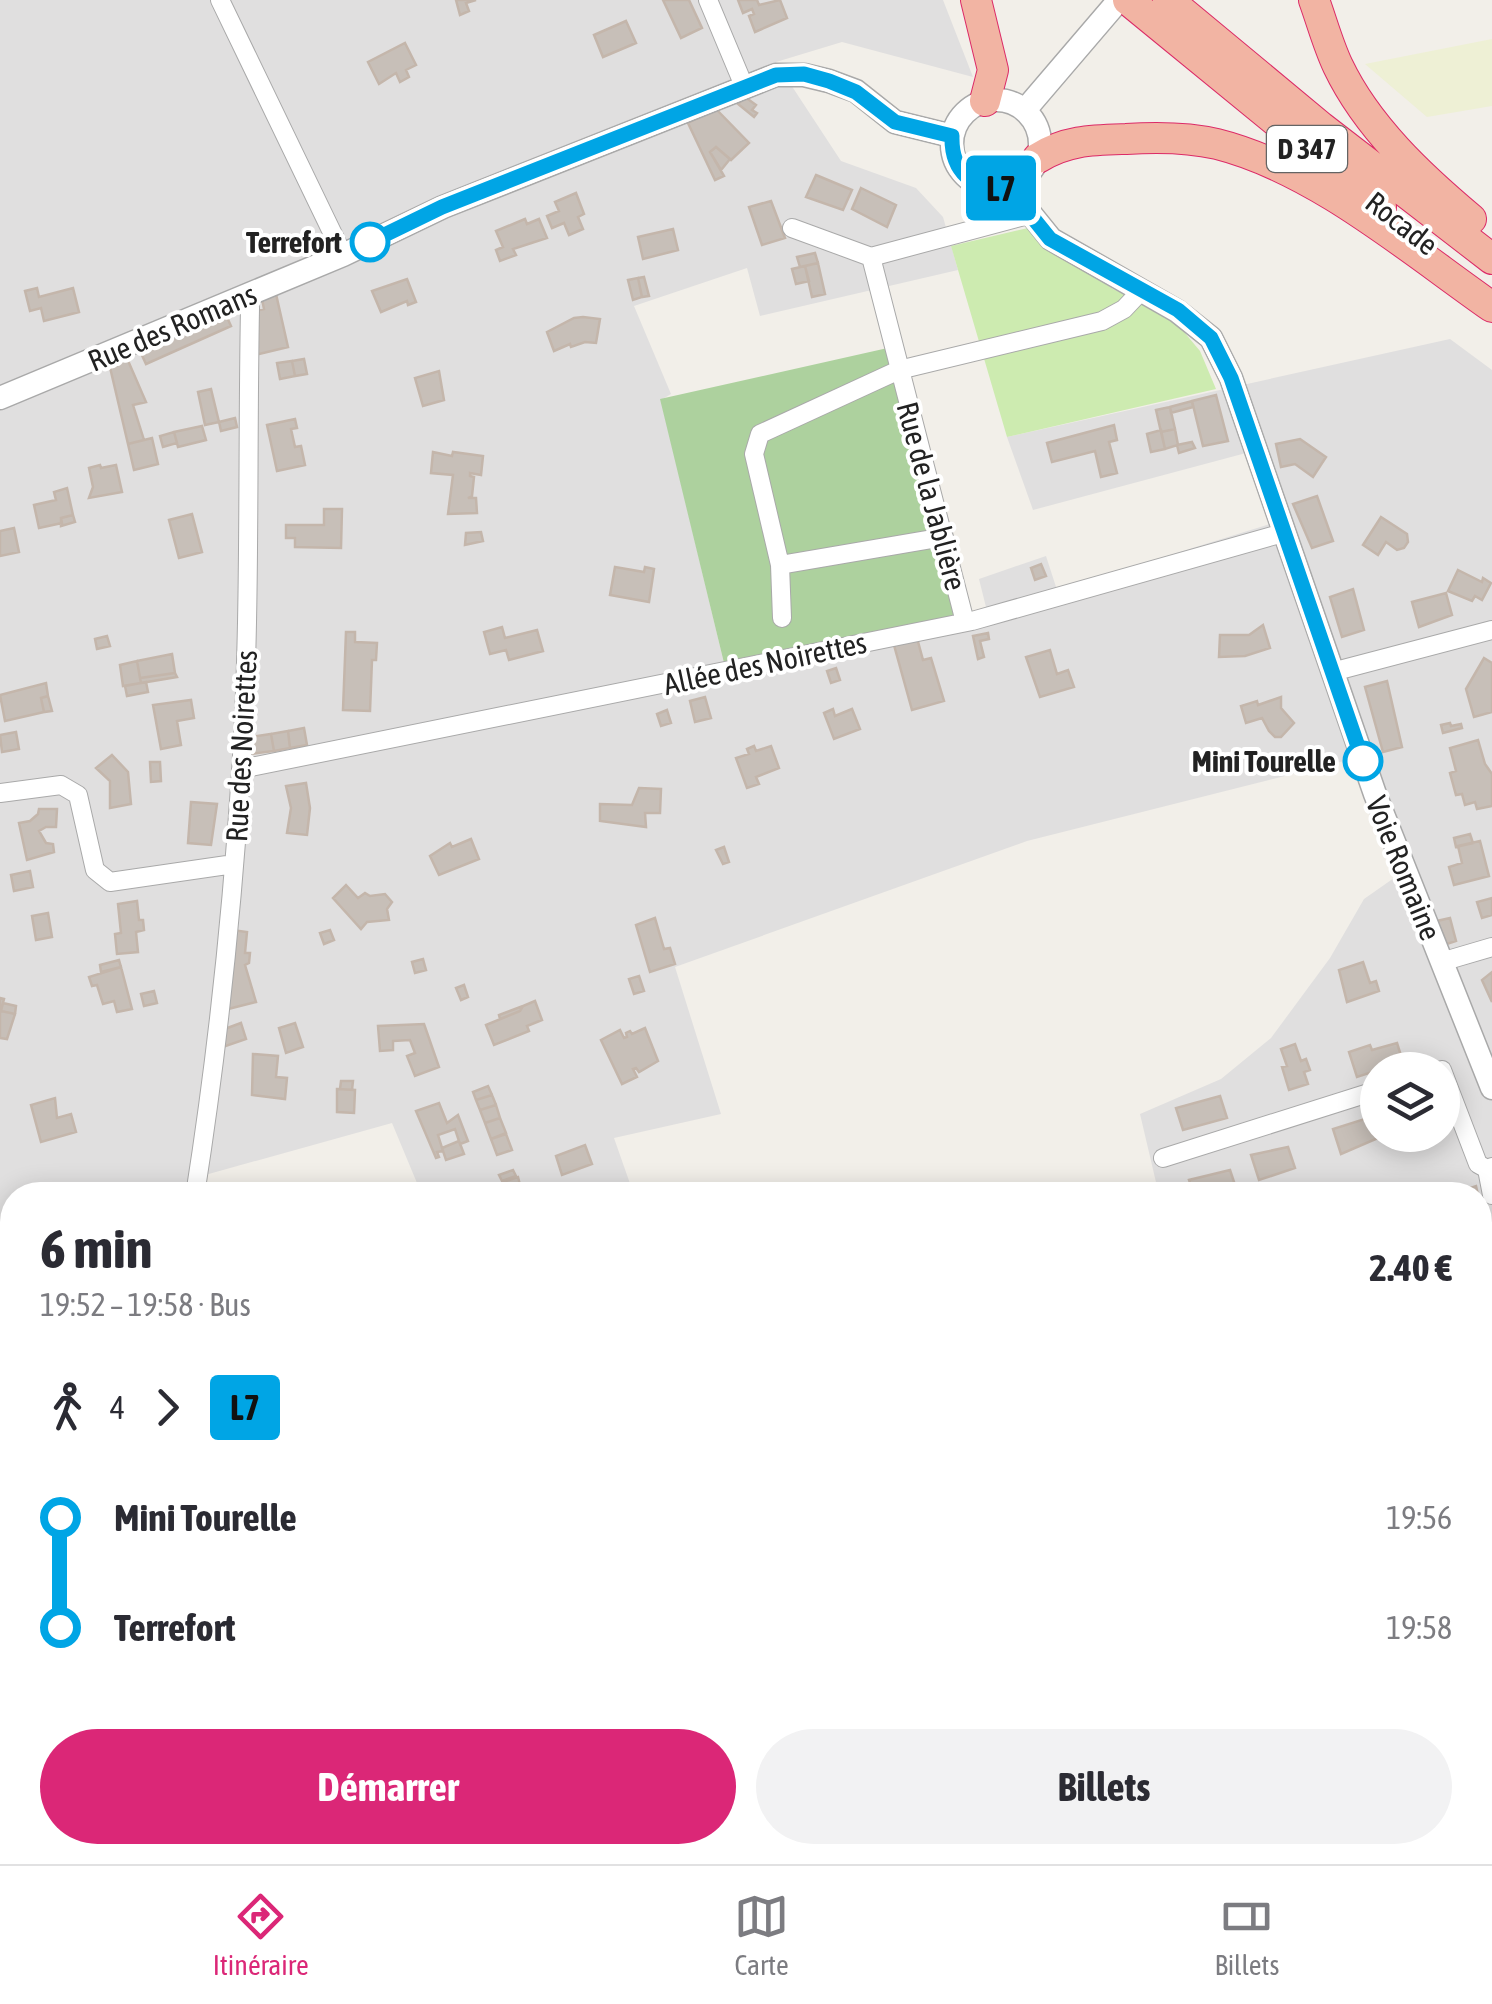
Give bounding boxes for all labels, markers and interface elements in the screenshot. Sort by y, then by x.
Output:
road number: D 347 [1267,126,1347,172]
line badge: L7 [956,156,1046,220]
text: L7 [986,168,1016,208]
street label: Rocade [1359,184,1445,262]
marker: Terrefort [351,223,389,261]
place label: Terrefort [246,225,342,259]
street label: Rue des Romans [83,276,261,378]
street label: Rue de la Jablière [890,398,974,594]
street label: Allée des Noirettes [661,625,869,701]
street label: Rue des Noirettes [219,649,263,843]
marker: Mini Tourelle [1344,742,1382,780]
place label: Mini Tourelle [1192,744,1336,778]
street label: Voie Romaine [1360,791,1448,945]
map controls [1360,1052,1460,1152]
button: layers [1360,1052,1460,1152]
text: 6 min [40,1217,152,1280]
text: 2.40 € [1369,1246,1452,1289]
text: 19:52 – 19:58 · Bus [40,1286,251,1323]
icon: walk [40,1380,95,1435]
icon: forward [140,1380,195,1435]
text: L7 [230,1387,260,1427]
text: 4 [110,1389,125,1426]
text: Mini Tourelle [114,1496,297,1539]
text: 19:56 [1386,1499,1452,1536]
text: Terrefort [114,1606,235,1649]
text: 19:58 [1386,1609,1452,1646]
button: Démarrer [40,1729,736,1844]
button: Billets [756,1729,1452,1844]
tab: Itinéraire [213,1889,309,1981]
tab: Carte [734,1889,789,1981]
tab: Billets [1214,1889,1279,1981]

